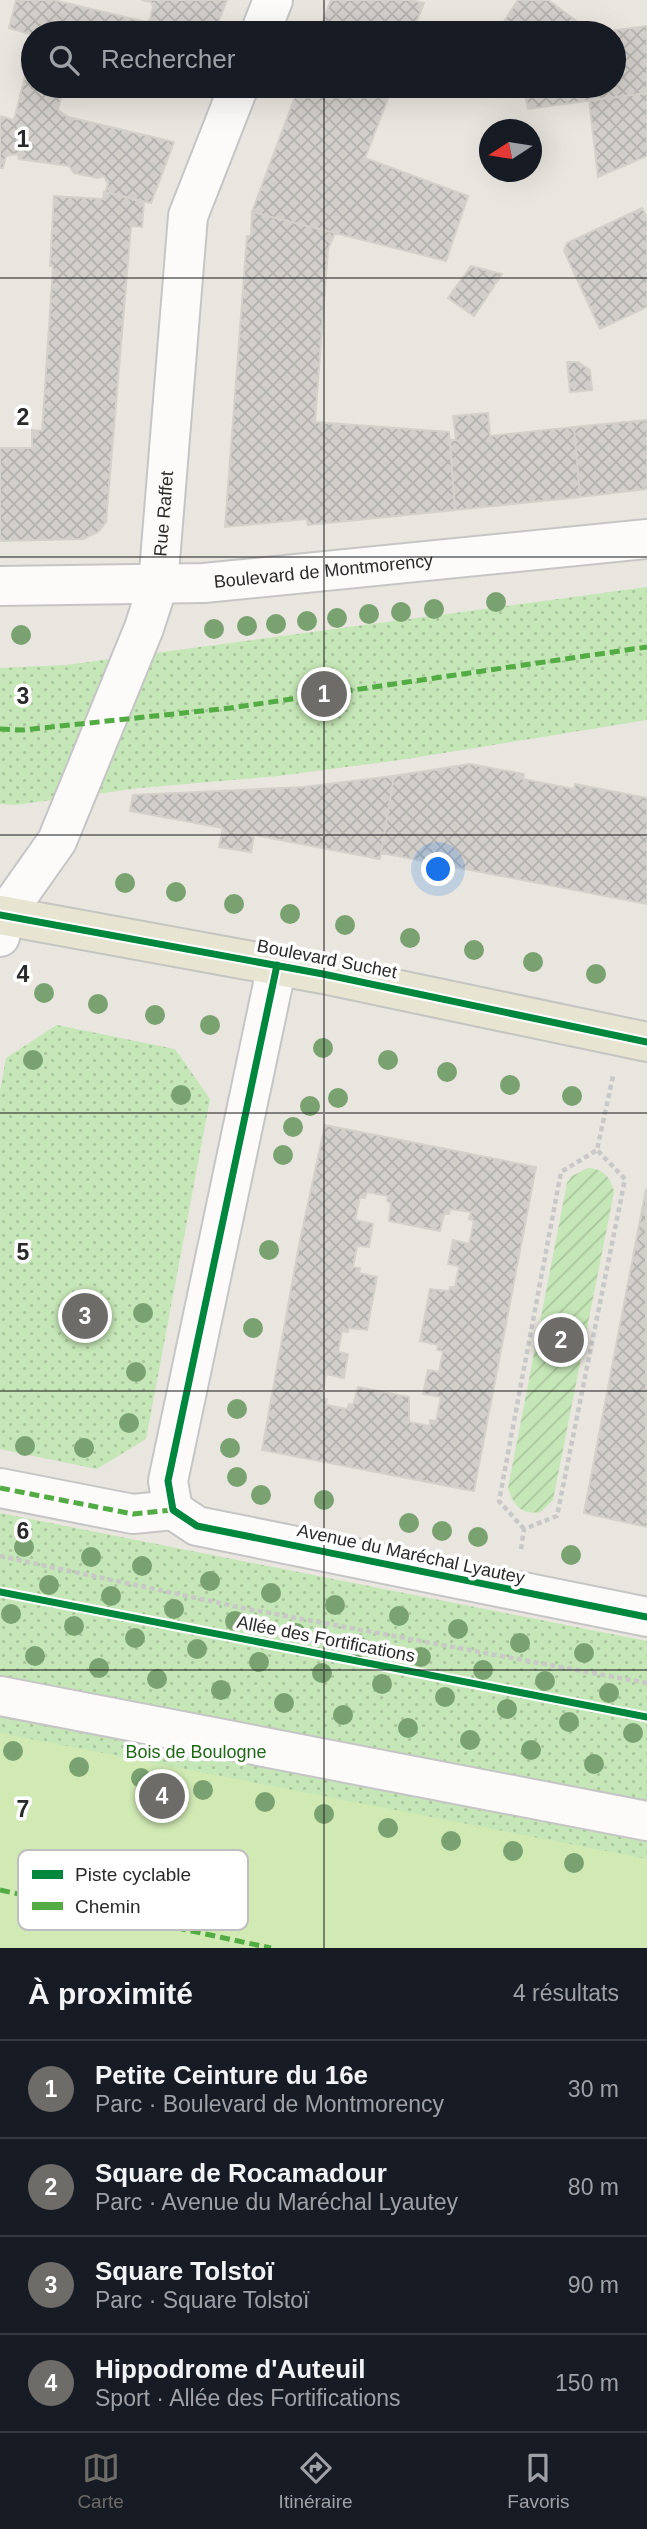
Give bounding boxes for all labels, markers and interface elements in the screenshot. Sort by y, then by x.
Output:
search box [21,21,626,98]
icon: search [45,41,83,79]
text: Rechercher [101,44,235,74]
north arrow [479,119,542,182]
text: 1 [17,126,30,152]
text: 2 [17,404,29,430]
street label: Rue Raffet [150,470,177,557]
street label: Boulevard de Montmorency [213,550,434,592]
pin: 1 [301,668,347,720]
text: 3 [17,683,29,709]
your location [421,852,455,886]
street label: Boulevard Suchet [255,936,399,982]
text: 4 [17,961,30,987]
text: 5 [17,1239,30,1265]
pin: 3 [62,1290,108,1342]
pin: 2 [538,1314,584,1366]
text: 6 [17,1518,29,1544]
street label: Avenue du Maréchal Lyautey [295,1520,527,1588]
street label: Allée des Fortifications [235,1612,417,1666]
park label: Bois de Boulogne [125,1742,267,1762]
pin: 4 [139,1770,185,1822]
text: 7 [17,1796,29,1822]
legend [18,1850,248,1930]
text: Piste cyclable [75,1864,191,1885]
text: Chemin [75,1896,140,1917]
text: À proximité [28,1977,193,2010]
text: 4 résultats [513,1980,619,2006]
text: Petite Ceinture du 16e [95,2060,368,2090]
text: 1 [45,2076,57,2102]
text: 30 m [568,2076,619,2102]
text: Parc · Boulevard de Montmorency [95,2091,444,2117]
text: Square de Rocamadour [95,2158,387,2188]
text: 2 [45,2174,57,2200]
text: 80 m [568,2174,619,2200]
text: Parc · Avenue du Maréchal Lyautey [95,2189,458,2215]
text: Square Tolstoï [95,2256,274,2286]
text: 3 [45,2272,57,2298]
text: 90 m [568,2272,619,2298]
text: Parc · Square Tolstoï [95,2287,309,2313]
text: Hippodrome d'Auteuil [95,2354,366,2384]
text: 4 [45,2370,57,2396]
text: 150 m [555,2370,619,2396]
text: Sport · Allée des Fortifications [95,2385,401,2411]
tab: Carte [77,2449,124,2513]
tab: Itinéraire [279,2449,353,2513]
tab: Favoris [507,2449,570,2513]

